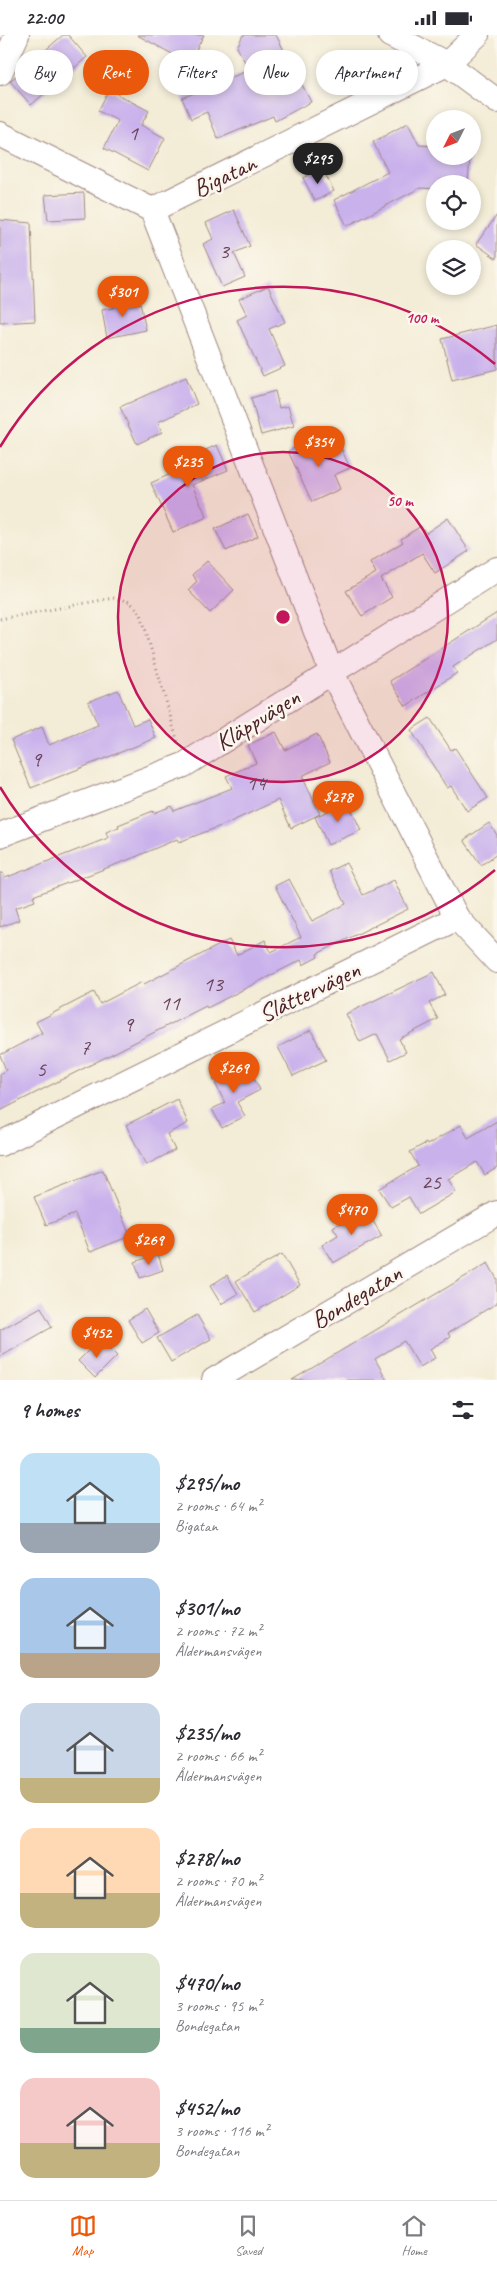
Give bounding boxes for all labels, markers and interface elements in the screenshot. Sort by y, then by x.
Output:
text: 22:00 [25,6,63,30]
chip: Buy [15,50,73,95]
chip: Rent [83,50,149,95]
chip: Filters [159,50,234,95]
chip: New [244,50,306,95]
chip: Apartment [316,50,418,95]
north arrow [426,110,481,165]
map controls [426,110,481,295]
house number: 1 [128,119,139,147]
pin: $295 [288,143,348,185]
street label: Bigatan [187,146,263,205]
text: $295 [304,149,332,169]
button: locate [426,175,481,230]
house number: 3 [219,237,231,265]
button: layers [426,240,481,295]
pin: $301 [93,275,153,318]
text: $301 [109,282,137,302]
text: 100 m [406,309,440,328]
pin: $354 [289,425,349,468]
text: $354 [305,432,333,452]
pin: $235 [158,445,218,488]
text: $235 [174,452,202,472]
text: 50 m [387,492,414,511]
centre of rings [274,608,292,626]
street label: Kläppvägen [209,681,307,758]
house number: 9 [31,745,43,773]
house number: 14 [246,769,268,797]
pin: $278 [308,781,368,823]
text: $278 [324,787,352,807]
street label: Slåttervägen [253,953,366,1030]
house number: 13 [203,970,225,998]
house number: 11 [160,989,181,1017]
house number: 9 [123,1010,135,1038]
house number: 7 [80,1033,91,1061]
pin: $269 [204,1051,264,1094]
house number: 5 [36,1055,47,1083]
text: $269 [220,1058,248,1078]
house number: 25 [421,1168,442,1196]
pin: $470 [322,1193,382,1236]
text: $470 [338,1200,366,1220]
pin: $269 [119,1223,179,1266]
text: $269 [135,1230,163,1250]
street label: Bondegatan [305,1257,409,1336]
pin: $452 [67,1317,127,1359]
text: $452 [83,1323,111,1343]
icon: filters [449,1396,477,1424]
text: 9 homes [20,1397,79,1423]
text: $295/mo [175,1470,239,1496]
icon: home [60,1473,120,1533]
text: 2 rooms · 64 m² [175,1496,261,1516]
text: Bigatan [175,1516,218,1536]
text: $301/mo [175,1595,240,1621]
icon: home [60,1598,120,1658]
text: 2 rooms · 72 m² [175,1621,261,1641]
text: Åldermansvägen [175,1641,261,1661]
text: $235/mo [175,1720,239,1746]
icon: home [60,1723,120,1783]
text: 2 rooms · 66 m² [175,1746,261,1766]
text: Åldermansvägen [175,1766,261,1786]
text: $278/mo [175,1845,240,1871]
icon: home [60,1848,120,1908]
text: 2 rooms · 70 m² [175,1871,261,1891]
text: Åldermansvägen [175,1891,261,1911]
text: $470/mo [175,1970,240,1996]
icon: home [60,1973,120,2033]
text: 3 rooms · 95 m² [175,1996,261,2016]
text: Bondegatan [175,2016,239,2036]
text: $452/mo [175,2095,239,2121]
icon: home [60,2098,120,2158]
text: 3 rooms · 116 m² [175,2121,269,2141]
text: Bondegatan [175,2141,239,2161]
tab: Map [69,2212,97,2259]
tab: Saved [234,2212,262,2259]
tab: Home [400,2212,428,2259]

